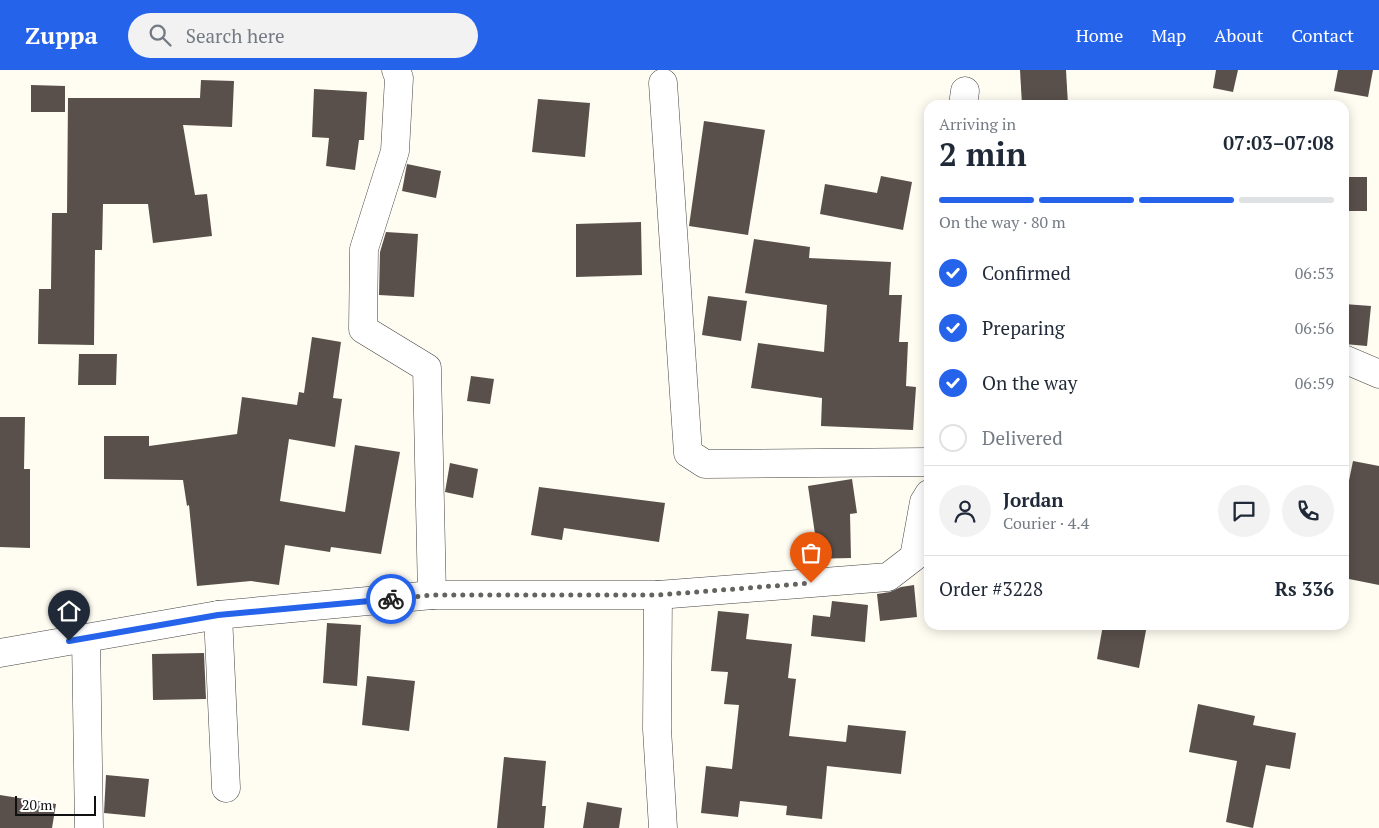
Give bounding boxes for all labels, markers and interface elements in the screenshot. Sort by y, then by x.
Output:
search box [128,13,478,58]
text: Zuppa [25,19,98,51]
icon: search [146,21,174,49]
text: Search here [186,23,285,48]
text: Home [1076,23,1123,47]
text: Map [1151,23,1186,47]
text: About [1214,23,1263,47]
text: Contact [1291,23,1354,47]
text: Arriving in [939,113,1016,135]
text: 07:03–07:08 [1223,130,1334,155]
text: 2 min [939,133,1027,175]
text: On the way · 80 m [939,211,1066,233]
icon: check [939,259,967,287]
text: Confirmed [982,260,1071,285]
text: 06:53 [1295,262,1334,284]
icon: check [939,314,967,342]
text: Preparing [982,315,1065,340]
text: 06:56 [1295,317,1334,339]
icon: check [939,369,967,397]
text: On the way [982,370,1077,395]
text: 06:59 [1295,372,1334,394]
text: Delivered [982,425,1063,450]
button: person [939,485,991,537]
button: chat [1218,485,1270,537]
button: phone [1282,485,1334,537]
text: Jordan [1003,487,1064,512]
text: Courier · 4.4 [1003,512,1089,534]
pin [790,532,832,583]
icon: bag [797,539,825,567]
courier [366,574,416,624]
text: Order #3228 [939,576,1043,601]
text: Rs 336 [1275,576,1334,601]
icon: bike [377,585,405,613]
pin [48,590,90,641]
icon: home [55,597,83,625]
scale bar [15,793,96,816]
text: 20 m [22,795,52,814]

